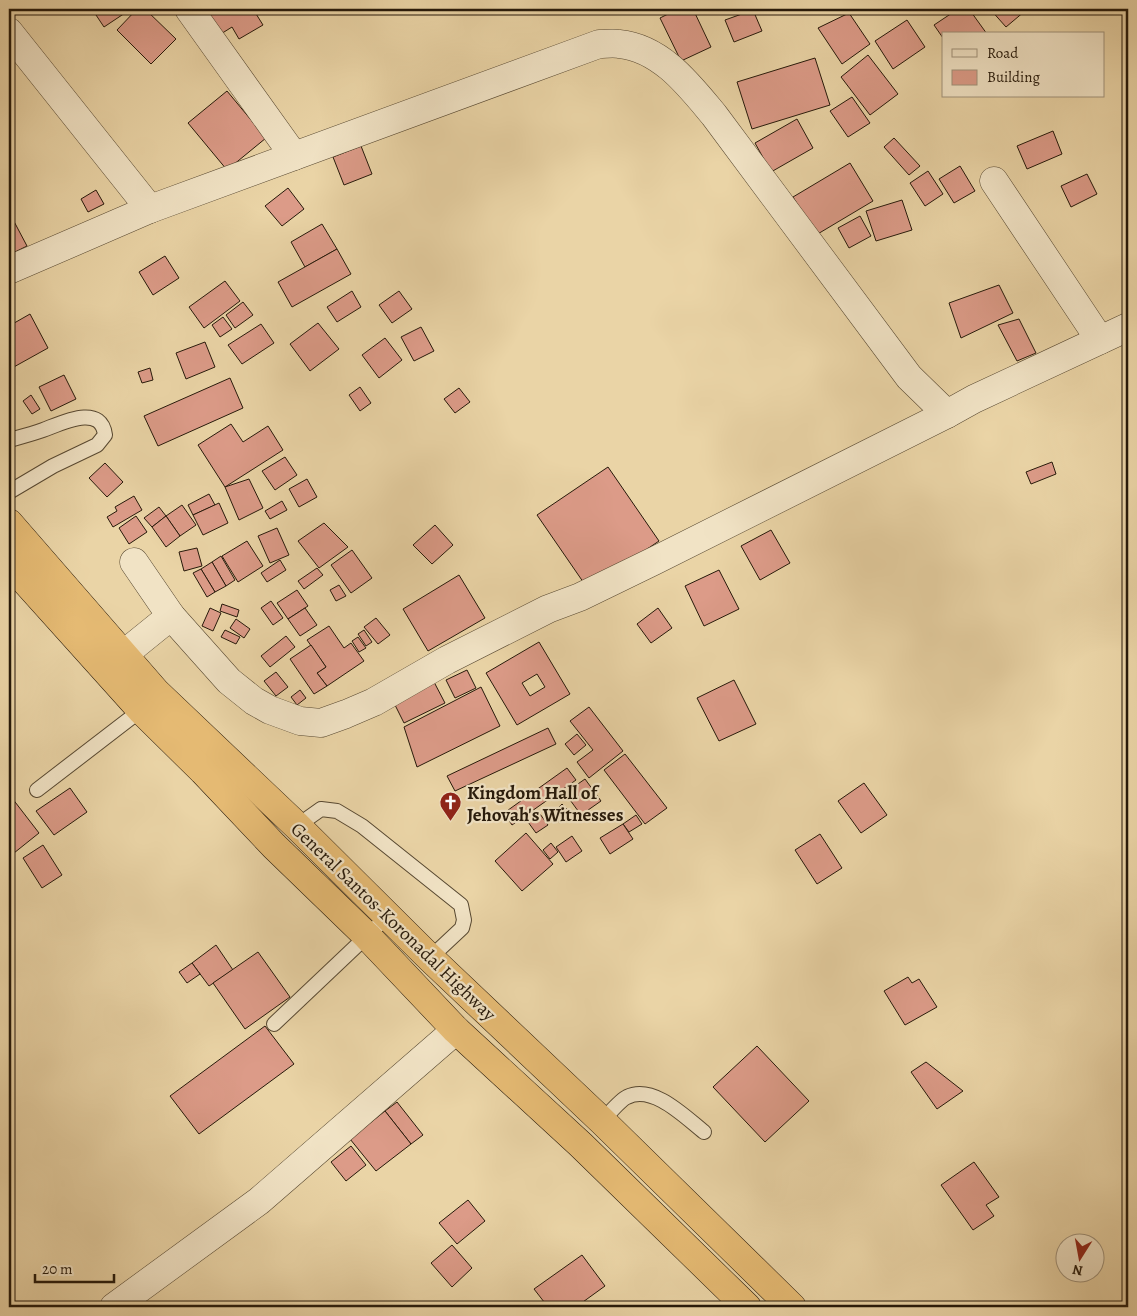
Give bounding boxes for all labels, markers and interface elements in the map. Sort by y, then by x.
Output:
legend [942,32,1104,98]
text: Road [987,43,1019,63]
text: Building [987,67,1040,87]
place label: Kingdom Hall of Jehovah's Witnesses [467,780,624,828]
church icon: Kingdom Hall of Jehovah's Witnesses [439,791,463,822]
street label: General Santos-Koronadal Highway [285,817,502,1027]
north arrow [1054,1234,1104,1284]
scale bar [35,1251,114,1283]
text: 20 m [42,1259,73,1279]
text: N [1071,1260,1084,1281]

